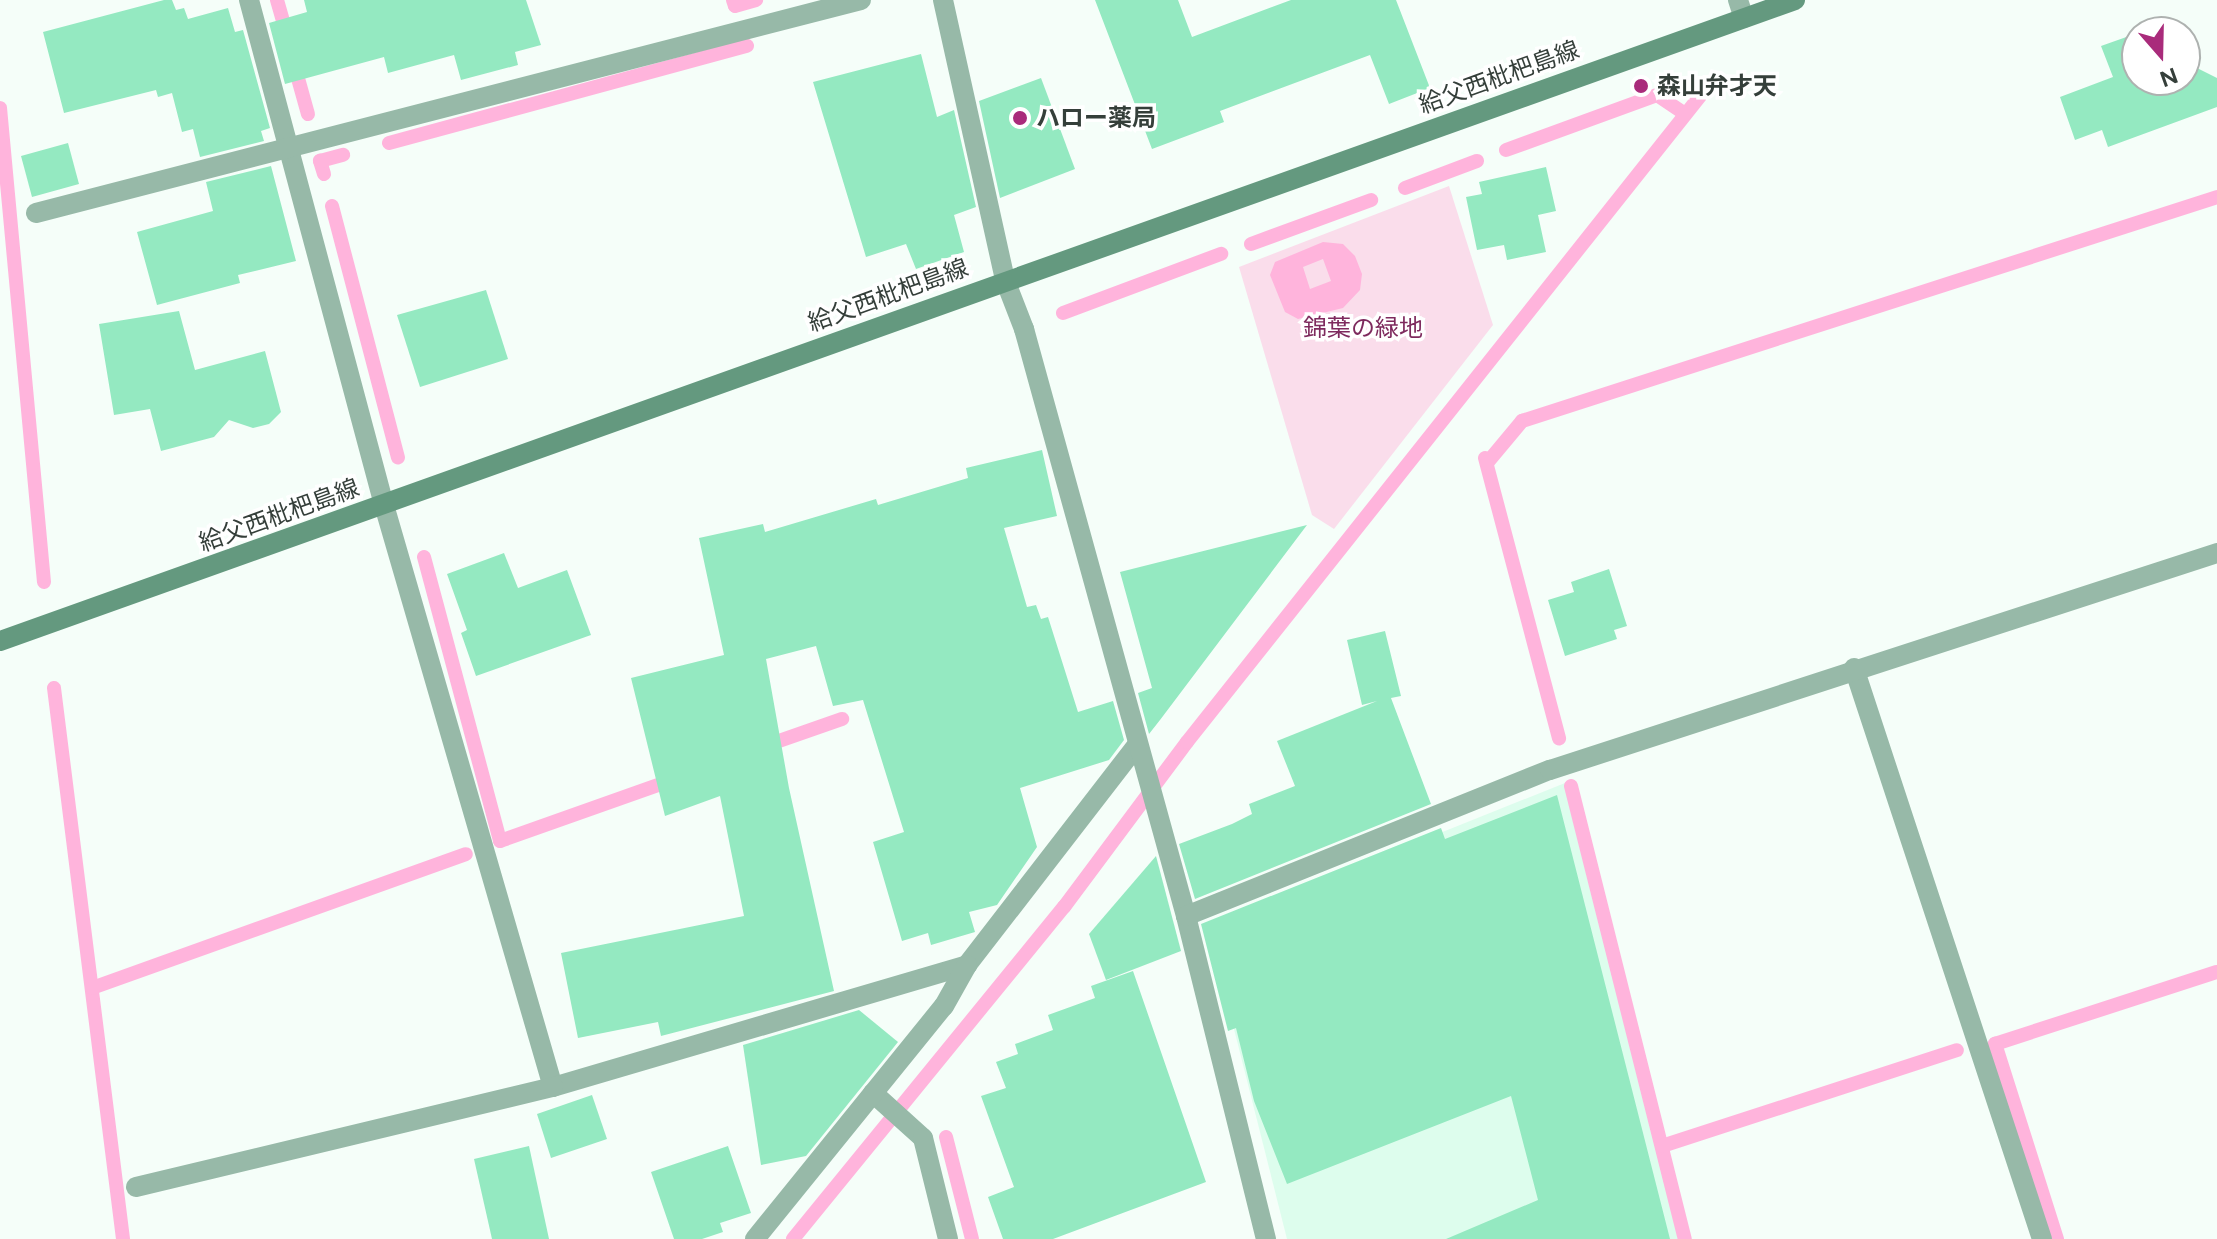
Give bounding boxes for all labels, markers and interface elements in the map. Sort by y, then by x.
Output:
north arrow [2121,16,2201,96]
street label: 給父西枇杷島線 [1415,35,1583,119]
text: N [2156,62,2181,93]
place label: 森山弁才天 [1657,72,1777,100]
marker: 森山弁才天 [1632,77,1650,95]
place label: ハロー薬局 [1036,104,1156,132]
marker: ハロー薬局 [1011,109,1029,127]
street label: 給父西枇杷島線 [804,253,972,337]
park label: 錦葉の緑地 [1303,314,1423,342]
street label: 給父西枇杷島線 [195,473,363,557]

